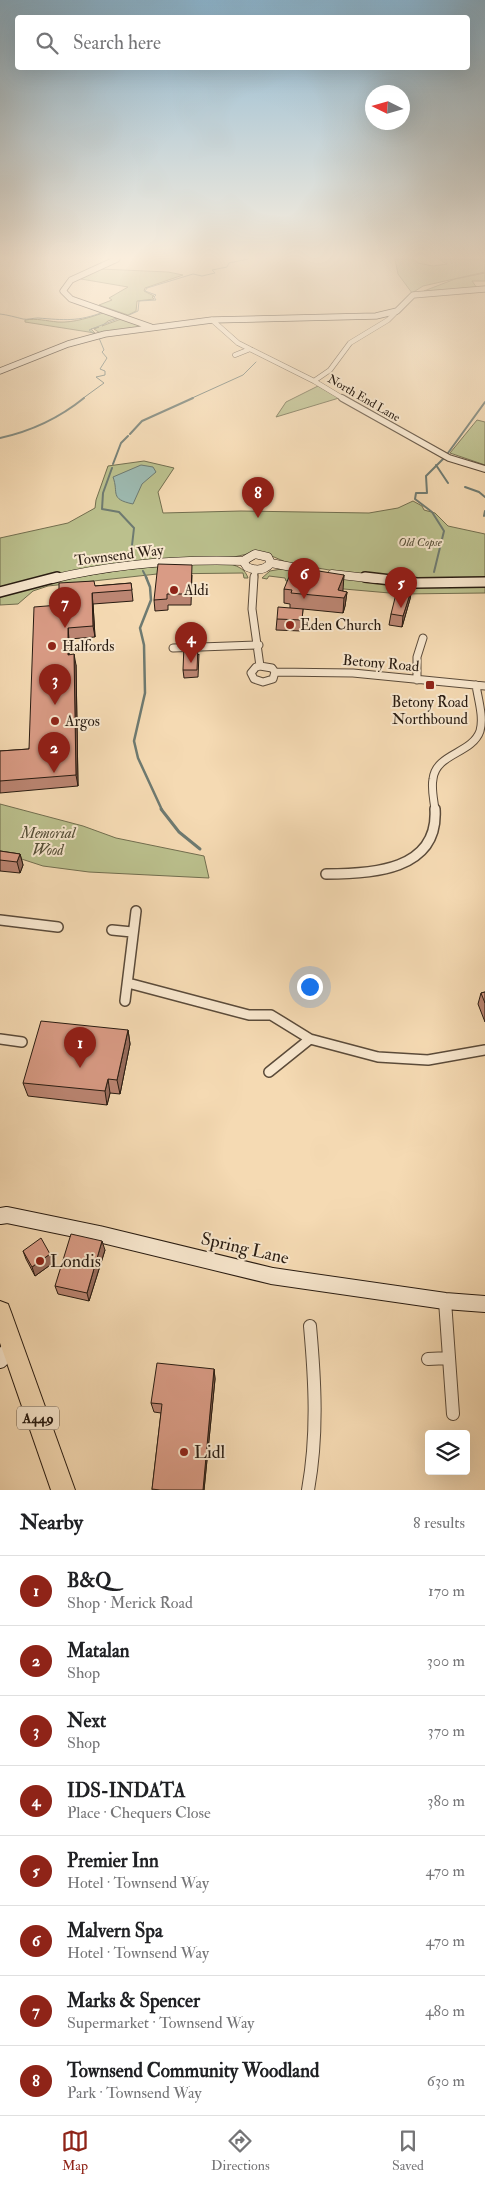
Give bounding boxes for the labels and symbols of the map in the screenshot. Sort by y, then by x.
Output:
north arrow [365,85,410,130]
street label: North End Lane [325,372,403,425]
pin: 8 [242,477,274,518]
park label: Old Copse [398,535,443,550]
street label: Townsend Way [73,541,165,570]
pin: 6 [288,558,320,599]
pin: 5 [385,567,417,608]
place label: Aldi [183,581,209,600]
marker: Aldi [168,584,180,596]
pin: 7 [49,587,81,628]
place label: Eden Church [300,616,381,635]
marker: Eden Church [284,619,296,631]
pin: 4 [175,622,207,663]
place label: Halfords [62,637,114,656]
marker: Halfords [46,640,58,652]
street label: Betony Road [342,651,421,676]
pin: 3 [39,664,71,705]
marker: Betony Road Northbound [424,679,436,691]
place label: Betony Road Northbound [392,693,469,729]
place label: Argos [64,712,100,731]
marker: Argos [49,715,61,727]
pin: 2 [38,732,70,773]
park label: Memorial Wood [20,824,77,860]
your location [297,974,323,1000]
pin: 1 [64,1027,96,1068]
street label: Spring Lane [199,1227,292,1270]
place label: Londis [50,1250,101,1273]
marker: Londis [34,1255,46,1267]
road number: A449 [17,1406,59,1430]
place label: Lidl [194,1441,226,1464]
marker: Lidl [178,1446,190,1458]

